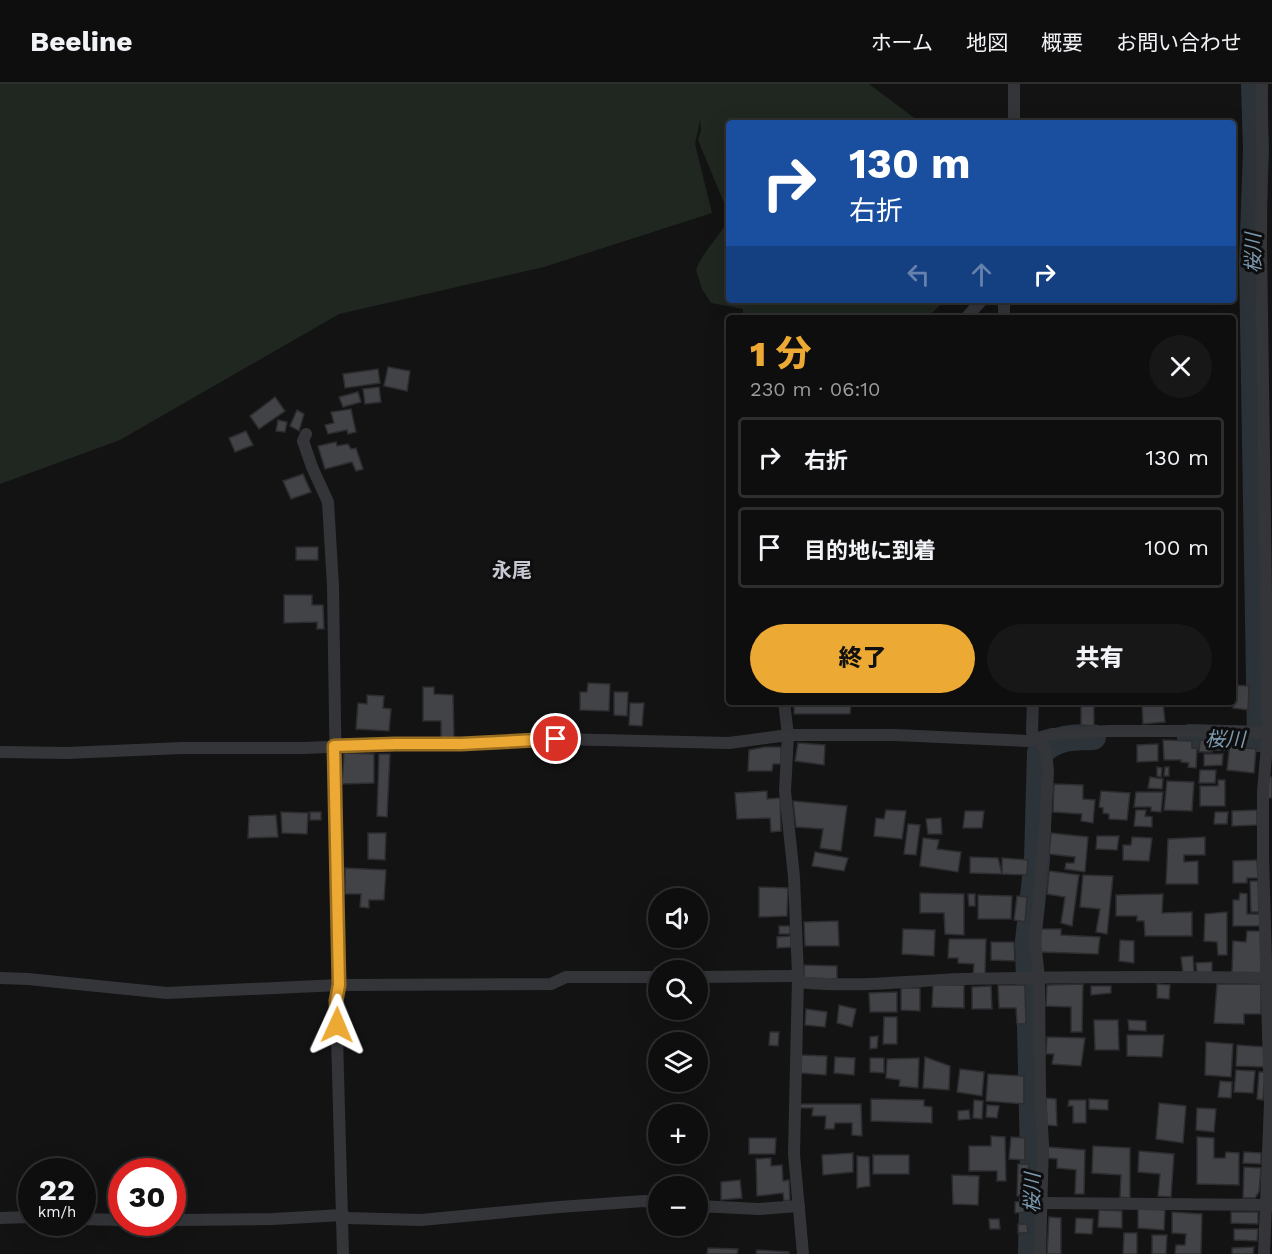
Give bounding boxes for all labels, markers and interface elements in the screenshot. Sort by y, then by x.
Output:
text: Beeline [30,25,132,58]
text: ホーム [871,30,933,55]
text: 地図 [966,30,1008,55]
text: 概要 [1041,30,1083,55]
text: お問い合わせ [1116,30,1242,55]
text: 130 m [849,139,971,188]
icon: right [750,144,828,222]
text: 右折 [849,195,903,227]
water label: 桜川 [1241,231,1265,273]
icon: left [902,258,935,291]
icon: ahead [965,258,998,291]
icon: right [1028,258,1061,291]
text: 1 分 [750,333,812,375]
button: close [1149,335,1212,398]
text: 230 m · 06:10 [750,377,881,401]
icon: right [753,441,786,474]
text: 130 m [1145,445,1209,470]
text: 右折 [804,448,848,473]
icon: arrive [753,531,786,564]
text: 100 m [1145,535,1209,560]
text: 目的地に到着 [804,538,936,563]
district label: 永尾 [492,558,532,582]
button: 終了 [750,624,975,693]
button: 共有 [987,624,1212,693]
pin [530,713,581,764]
icon: arrive [539,722,572,755]
water label: 桜川 [1205,727,1247,751]
map controls [648,888,708,1236]
button: sound [648,888,708,948]
button: search [648,960,708,1020]
position arrow [305,993,369,1057]
button: layers [648,1032,708,1092]
button: + [648,1104,708,1164]
speed limit sign: 30 [108,1158,186,1236]
water label: 桜川 [1020,1171,1044,1213]
text: 22 [39,1172,75,1207]
button: − [648,1176,708,1236]
text: km/h [38,1203,76,1221]

